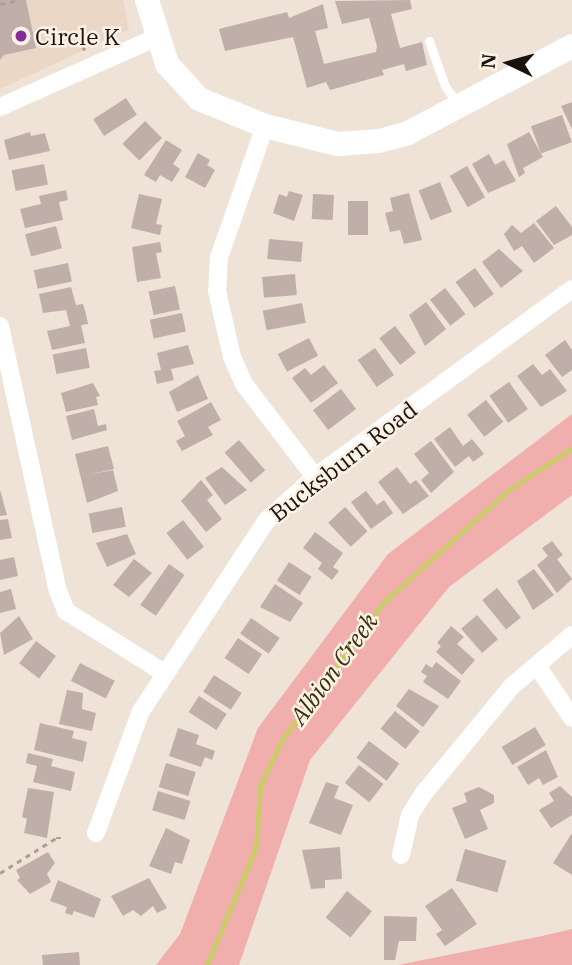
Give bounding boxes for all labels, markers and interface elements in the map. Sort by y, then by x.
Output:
place label: Circle K [35,22,120,50]
marker: Circle K [13,28,29,44]
north arrow [474,28,544,98]
text: N [475,53,501,70]
street label: Bucksburn Road [264,395,422,527]
water label: Albion Creek [284,608,384,730]

